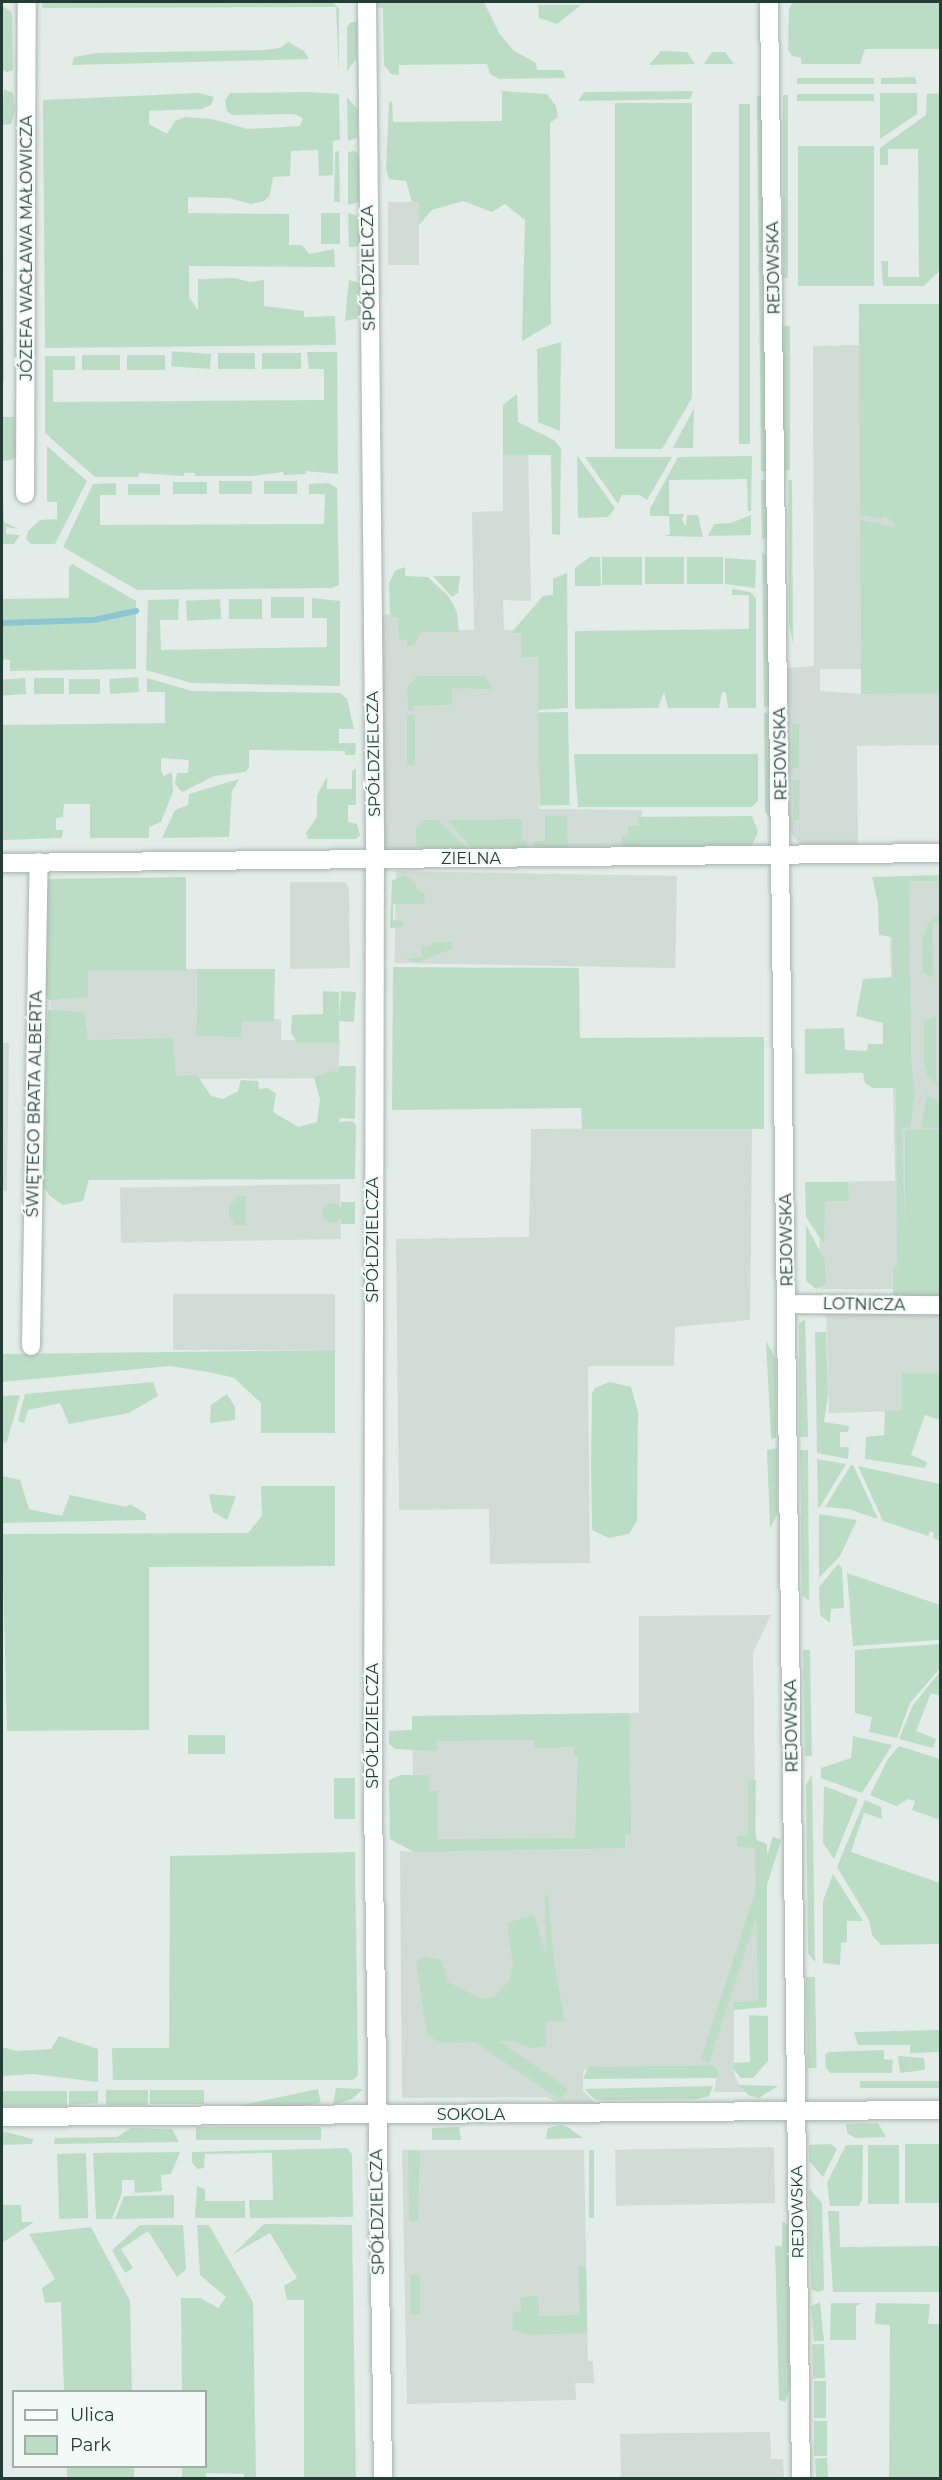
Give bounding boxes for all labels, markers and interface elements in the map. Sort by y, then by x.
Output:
street label: JÓZEFA WACŁAWA MAŁOWICZA [17,115,37,381]
street label: SPÓŁDZIELCZA [358,205,380,331]
street label: REJOWSKA [764,221,784,315]
street label: SPÓŁDZIELCZA [363,691,385,817]
street label: REJOWSKA [771,707,791,801]
street label: ZIELNA [441,849,501,869]
street label: ŚWIĘTEGO BRATA ALBERTA [23,990,47,1218]
street label: SPÓŁDZIELCZA [363,1177,383,1303]
street label: REJOWSKA [777,1193,797,1287]
street label: LOTNICZA [822,1295,906,1315]
street label: SPÓŁDZIELCZA [363,1663,383,1789]
street label: REJOWSKA [782,1679,802,1773]
street label: SOKOLA [437,2105,505,2125]
street label: SPÓŁDZIELCZA [367,2149,389,2275]
street label: REJOWSKA [788,2165,808,2259]
legend [12,2390,207,2468]
text: Ulica [70,2404,115,2426]
text: Park [70,2434,111,2456]

